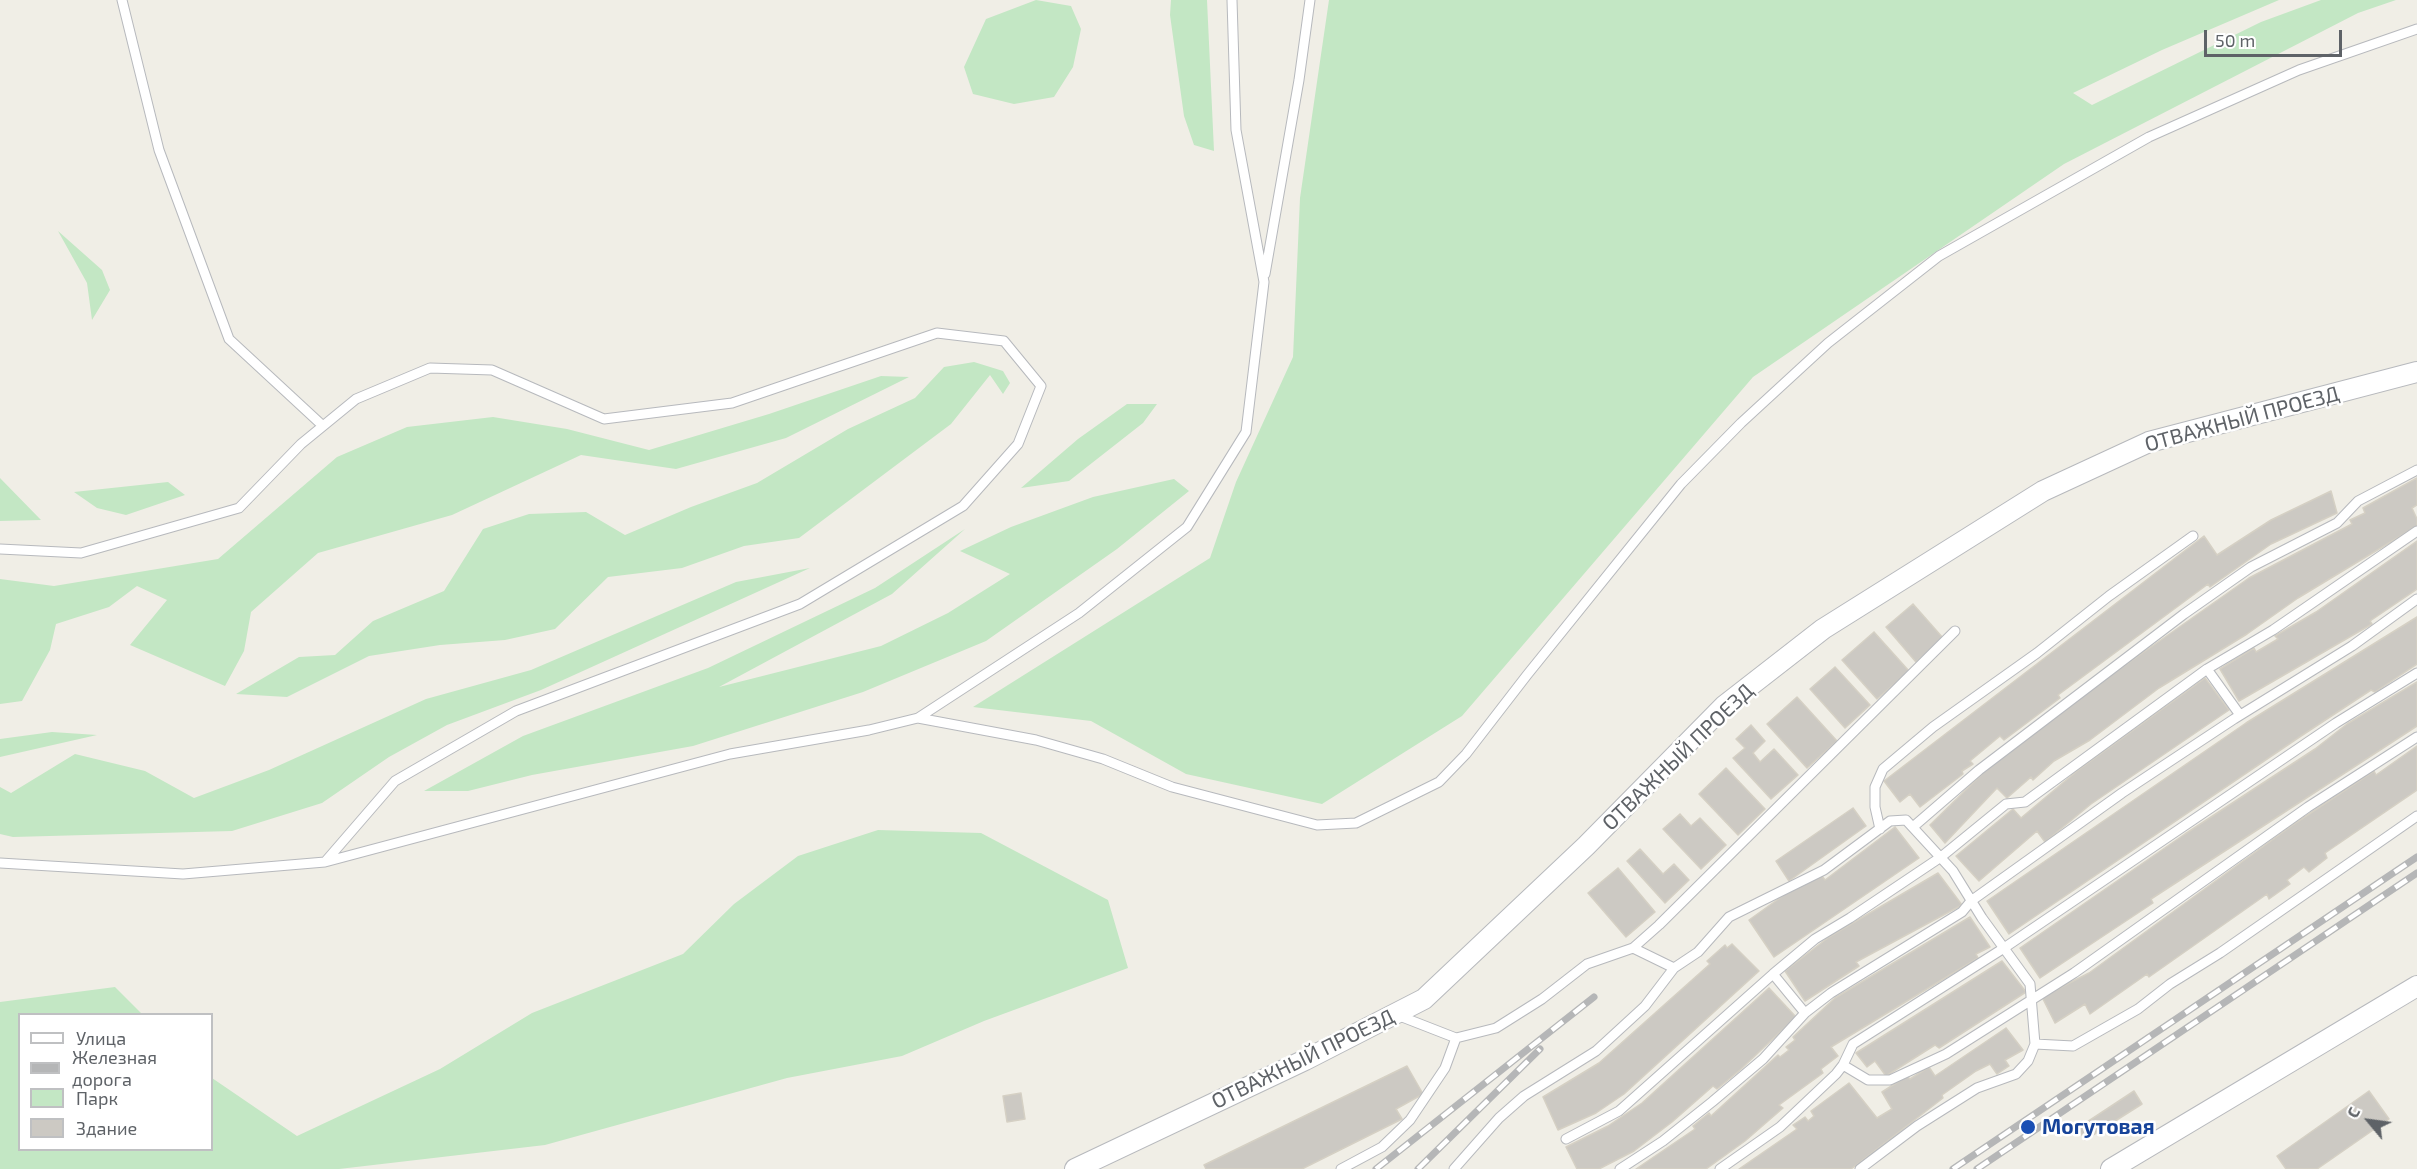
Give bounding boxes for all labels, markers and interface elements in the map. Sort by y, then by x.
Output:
scale bar [2207,18,2345,56]
text: 50 m [2215,29,2255,51]
street label: ОТВАЖНЫЙ ПРОЕЗД [2142,381,2342,457]
street label: ОТВАЖНЫЙ ПРОЕЗД [1597,678,1759,836]
street label: ОТВАЖНЫЙ ПРОЕЗД [1207,1004,1399,1114]
legend [18,1013,213,1151]
text: Улица [76,1027,126,1049]
text: Железная дорога [72,1046,157,1090]
text: Парк [76,1087,118,1109]
north arrow [2339,1091,2399,1151]
text: С [2342,1103,2363,1121]
place label: Могутовая [2042,1114,2155,1140]
text: Здание [76,1117,137,1139]
marker: Могутовая [2019,1118,2037,1136]

